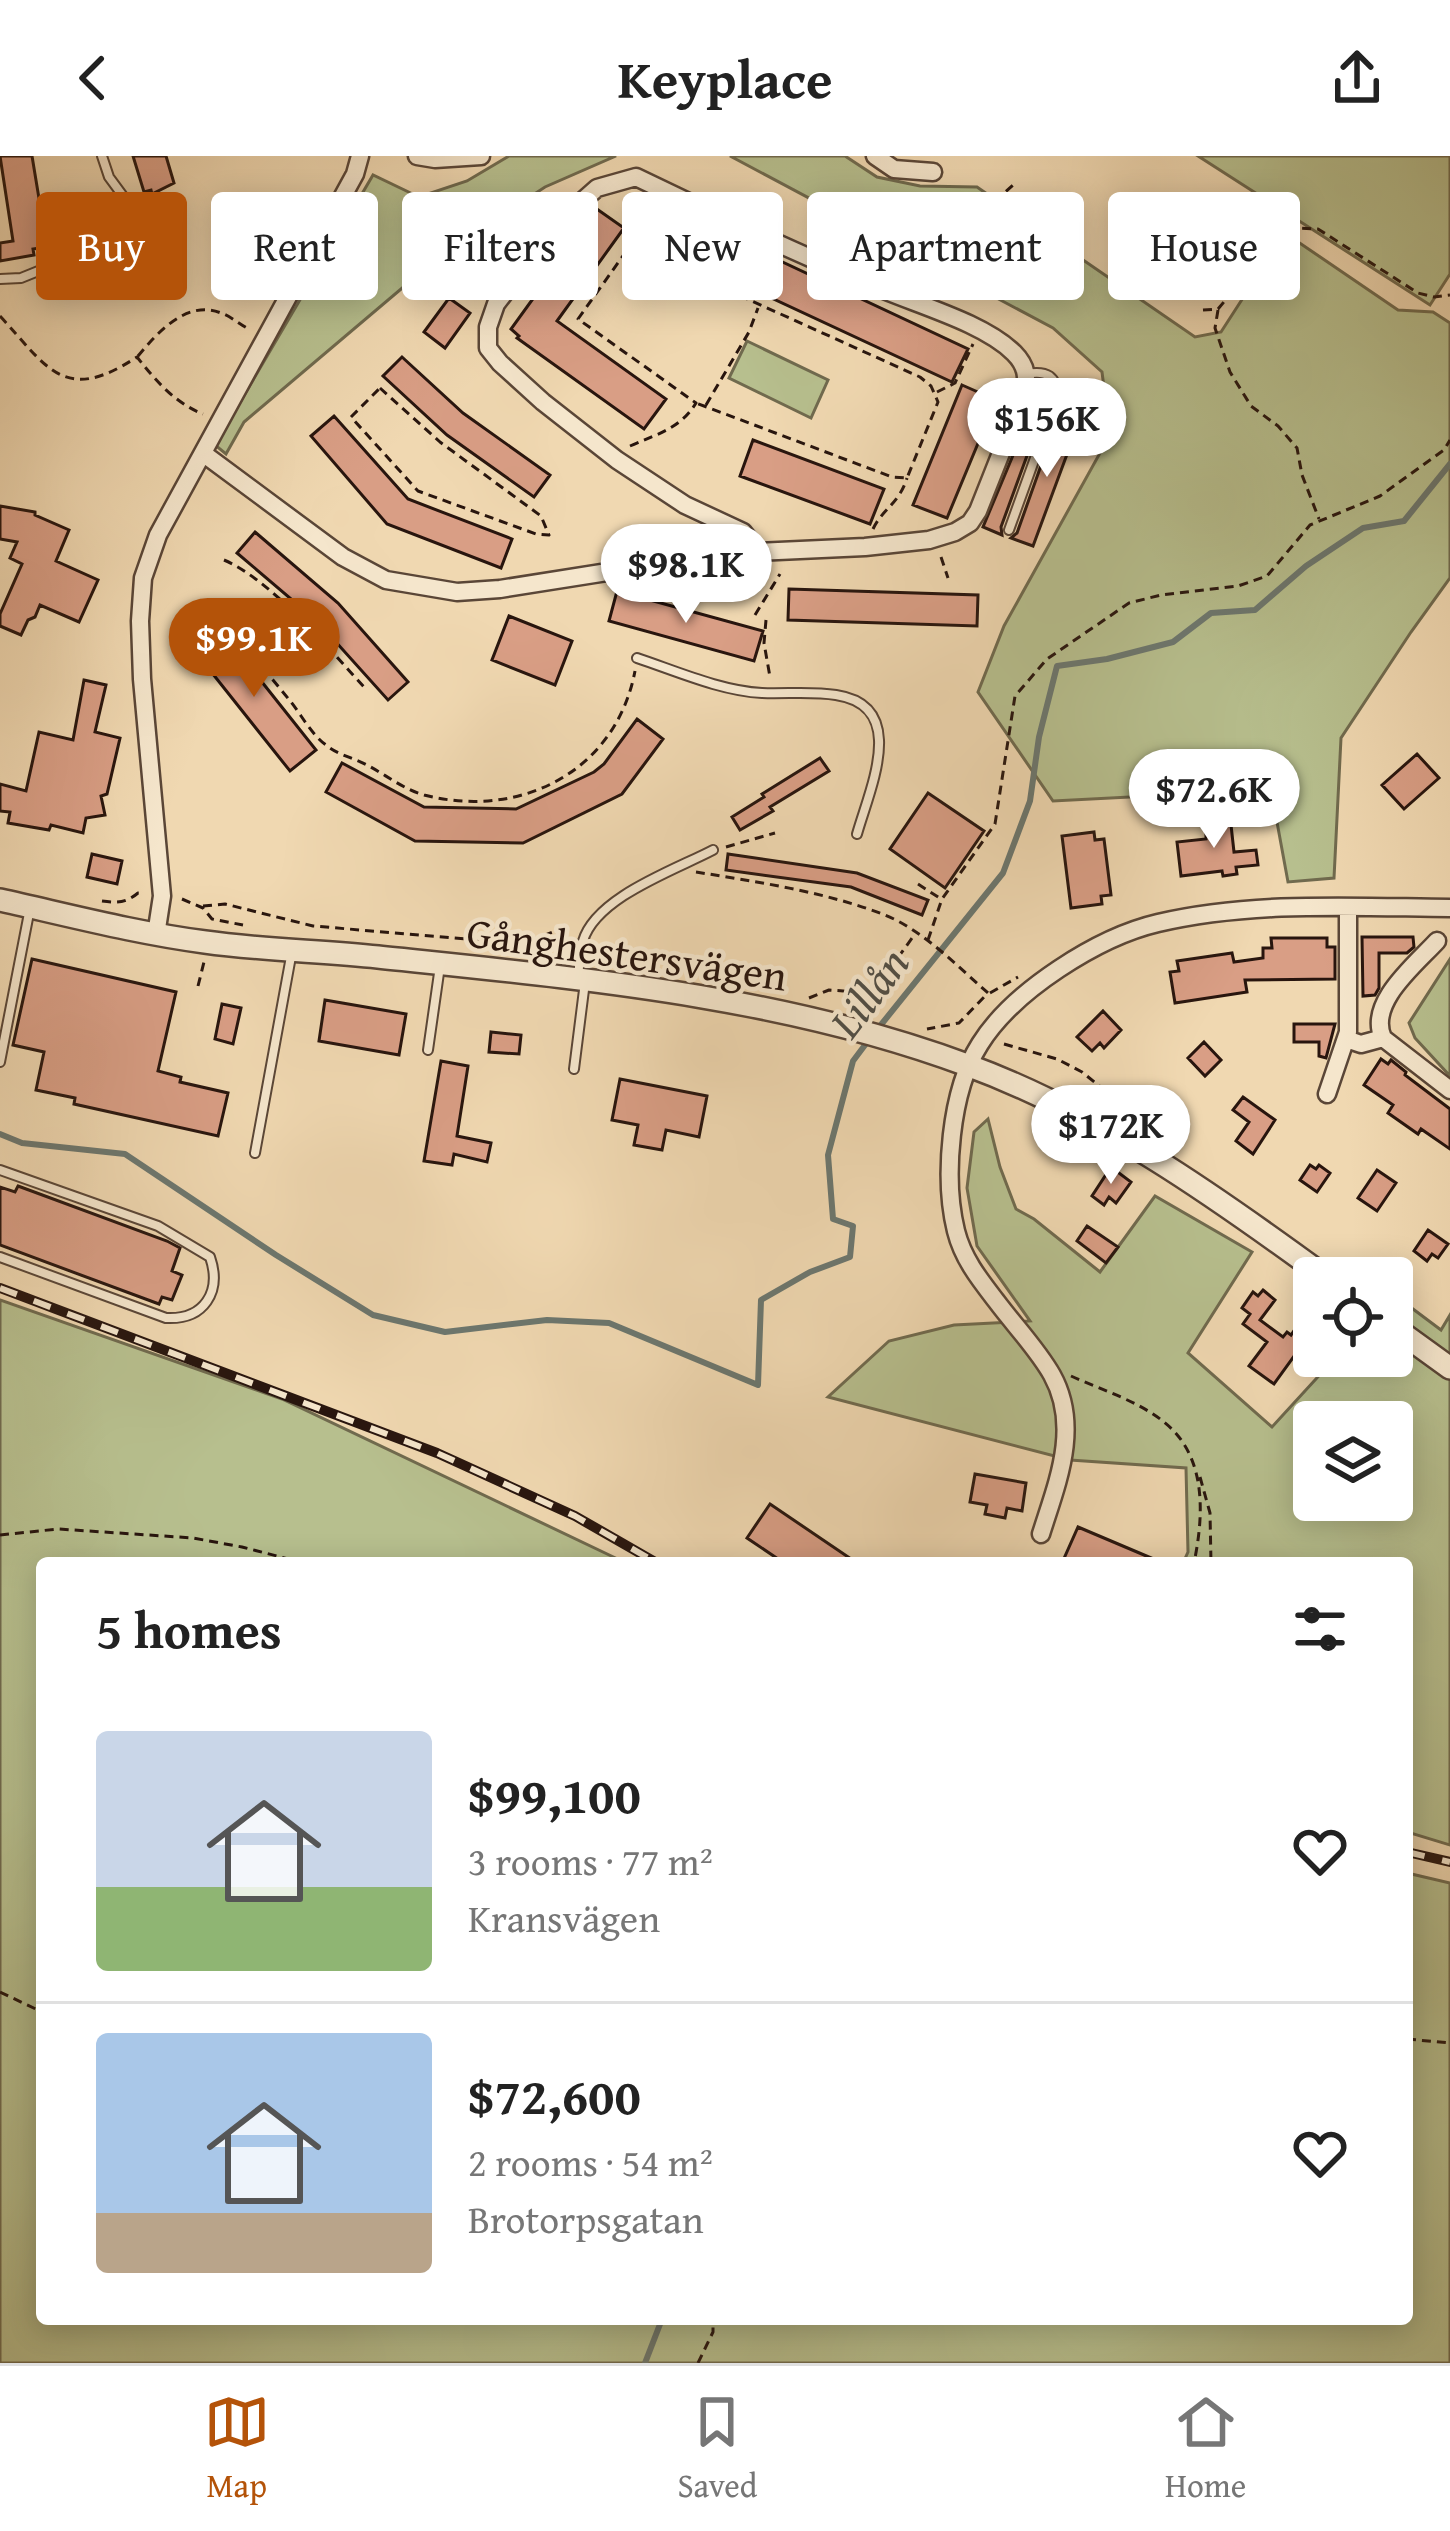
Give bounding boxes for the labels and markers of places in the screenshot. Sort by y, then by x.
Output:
pin: $156K [963,378,1131,480]
pin: $98.1K [588,524,784,626]
pin: $99.1K [156,598,352,700]
pin: $72.6K [1116,749,1312,851]
pin: $172K [1027,1085,1195,1187]

